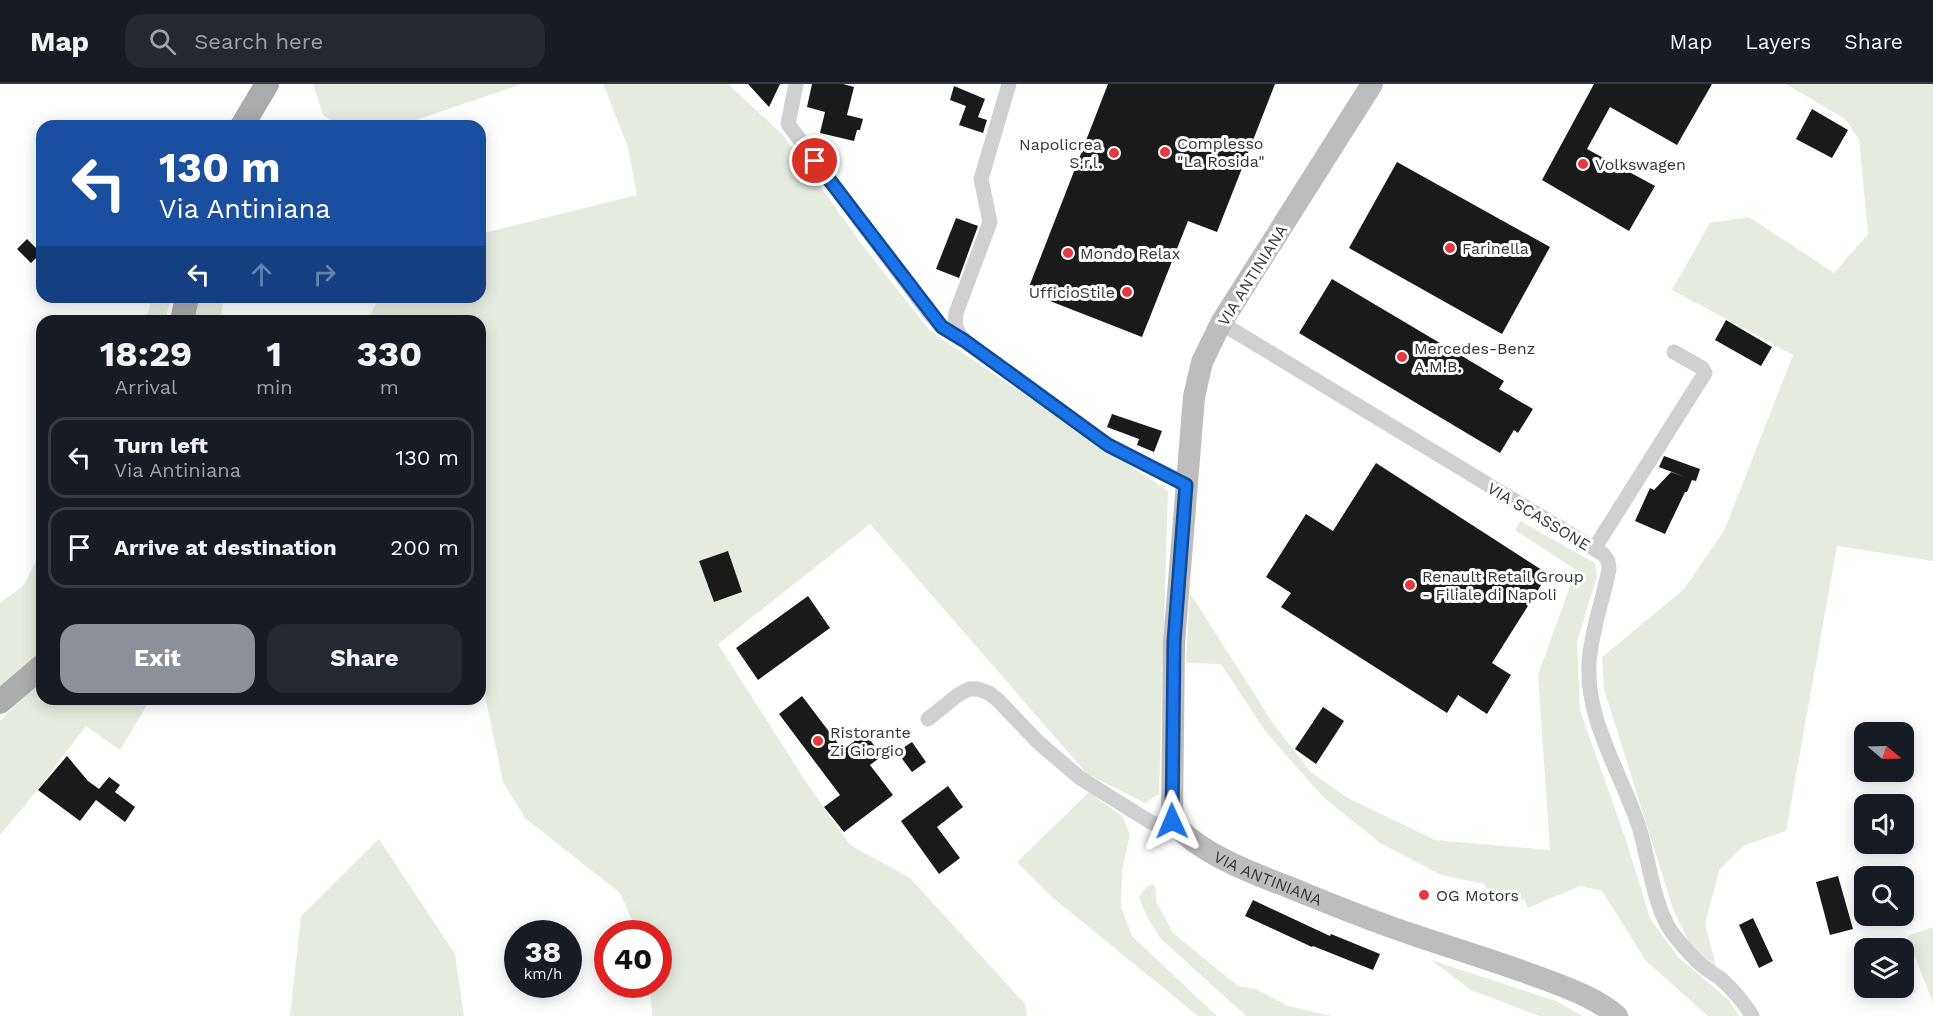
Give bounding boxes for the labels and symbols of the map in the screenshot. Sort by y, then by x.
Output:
place label: Complesso "La Rosida" [1177,134,1265,171]
pin [789,135,840,186]
place label: Napolicrea S.r.l. [1019,135,1102,172]
marker: Complesso "La Rosida" [1158,145,1172,159]
marker: Napolicrea S.r.l. [1107,146,1121,160]
place label: Volkswagen [1595,155,1686,174]
marker: Volkswagen [1576,157,1590,171]
street label: VIA ANTINIANA [1214,221,1291,329]
place label: Farinella [1462,239,1529,258]
marker: Farinella [1443,241,1457,255]
place label: Mondo Relax [1080,244,1180,263]
marker: Mondo Relax [1061,246,1075,260]
place label: UfficioStile [1029,283,1115,302]
marker: UfficioStile [1120,285,1134,299]
place label: Mercedes-Benz A.M.B. [1414,339,1535,376]
marker: Mercedes-Benz A.M.B. [1395,350,1409,364]
street label: VIA SCASSONE [1484,478,1594,555]
place label: Renault Retail Group - Filiale di Napoli [1422,567,1584,604]
marker: Renault Retail Group - Filiale di Napoli [1403,578,1417,592]
north arrow [1854,722,1914,782]
place label: Ristorante Zi Giorgio [830,723,911,760]
marker: Ristorante Zi Giorgio [811,734,825,748]
position arrow [1140,789,1204,853]
street label: VIA ANTINIANA [1210,847,1325,910]
place label: OG Motors [1436,886,1519,905]
marker: OG Motors [1417,888,1431,902]
speed limit sign: 40 [594,920,672,998]

